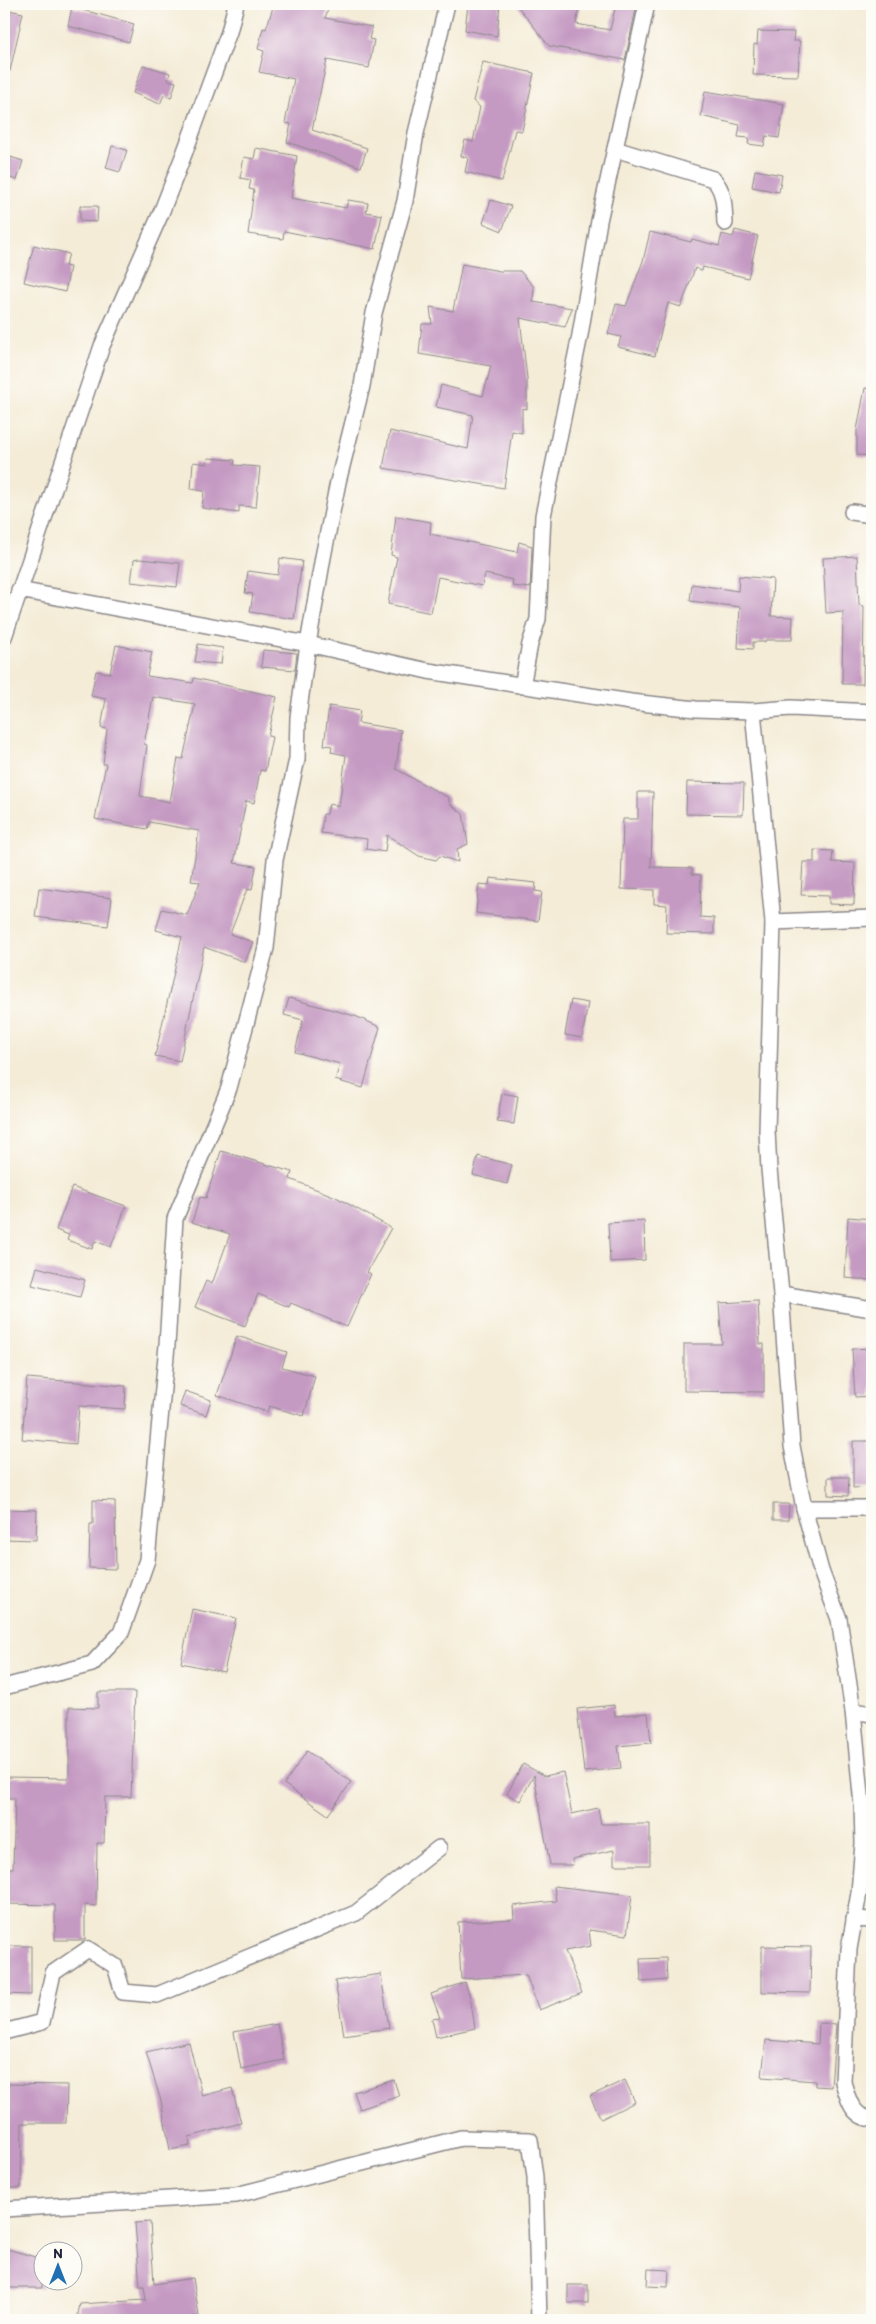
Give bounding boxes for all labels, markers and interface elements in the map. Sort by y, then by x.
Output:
north arrow [32,2242,82,2292]
text: N [53,2245,63,2262]

